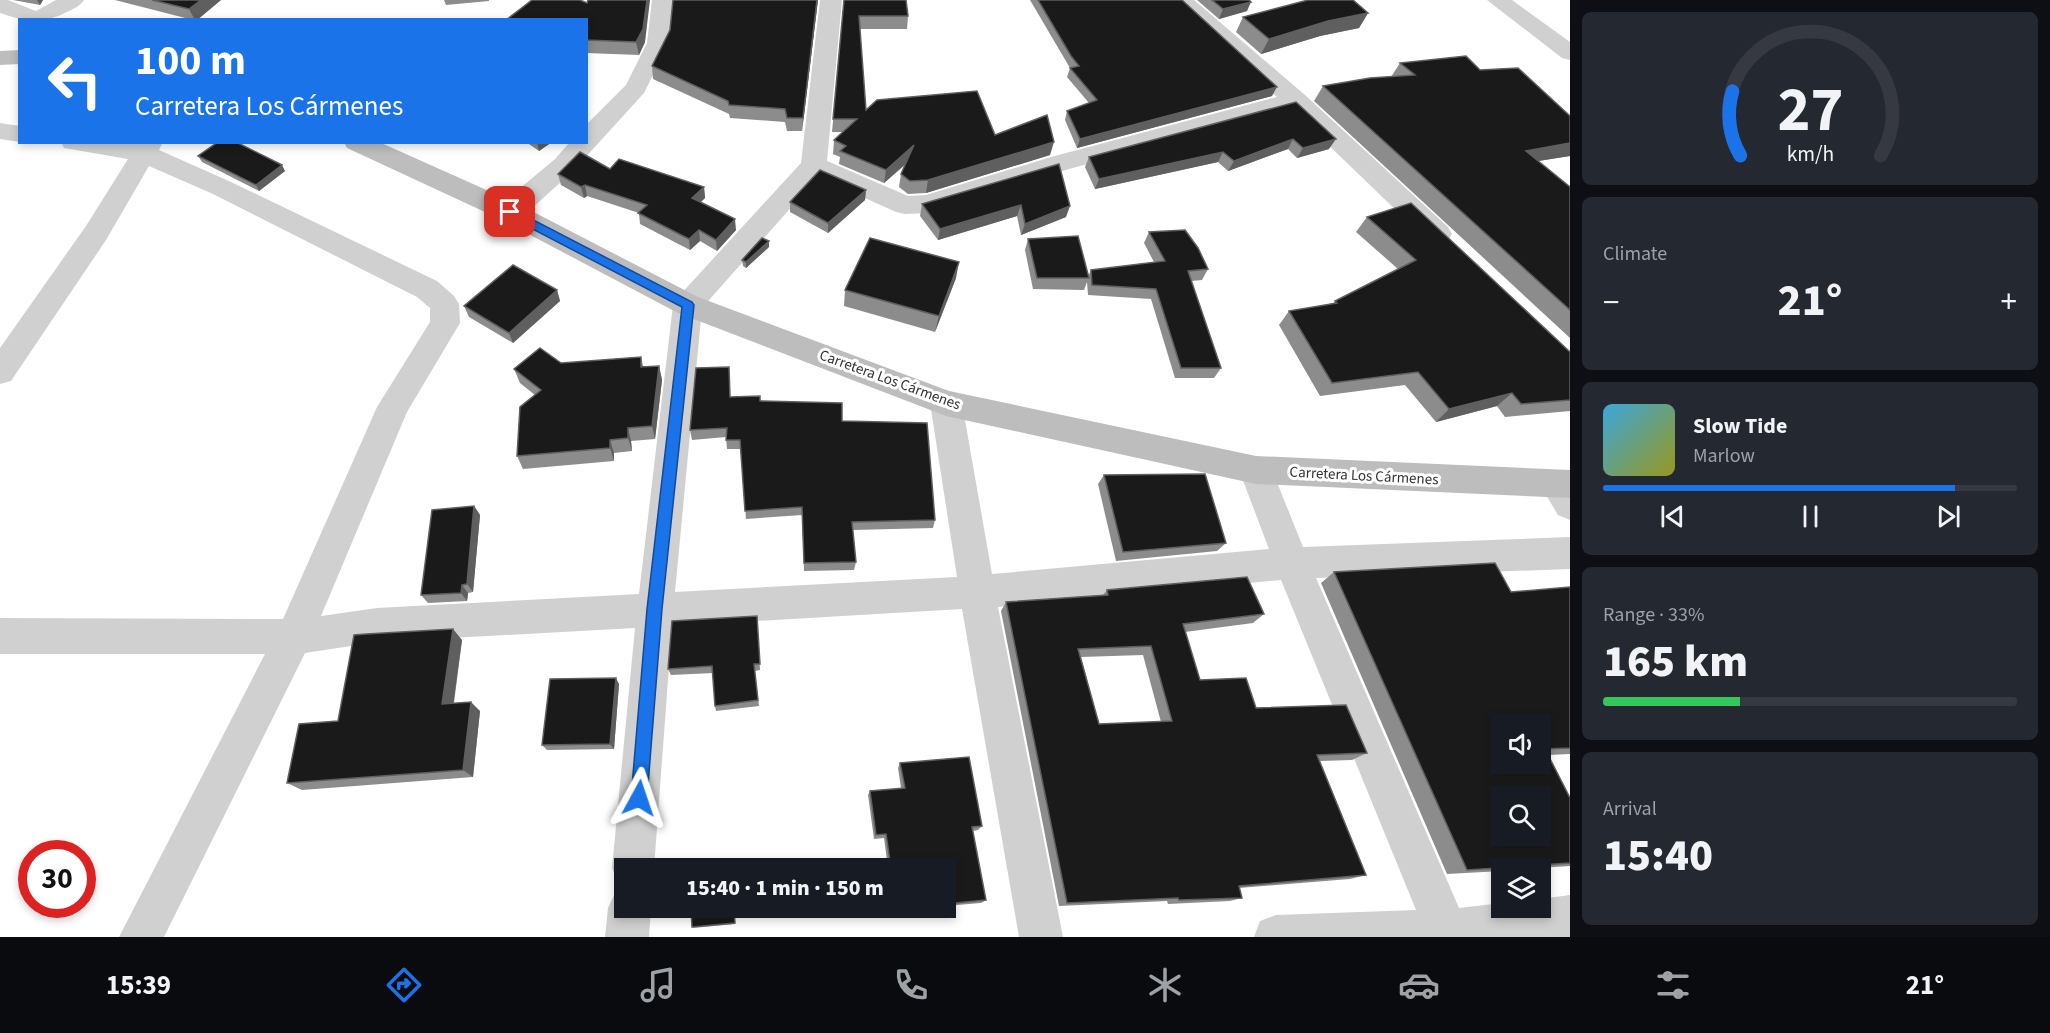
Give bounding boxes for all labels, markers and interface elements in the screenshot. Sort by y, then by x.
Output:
text: 100 m [135,31,246,91]
icon: left [36,42,114,120]
text: 27 [1777,66,1843,155]
text: Carretera Los Cármenes [135,87,403,126]
text: km/h [1786,139,1834,170]
pin [484,186,535,237]
icon: arrive [493,195,526,228]
text: Climate [1603,240,1667,268]
text: 21° [1778,269,1842,333]
text: − [1603,279,1619,326]
text: + [2001,279,2017,326]
street label: Carretera Los Cármenes [816,345,964,415]
text: Slow Tide [1693,410,1787,442]
text: Marlow [1693,442,1755,470]
street label: Carretera Los Cármenes [1289,462,1439,490]
icon: previous [1656,500,1689,533]
icon: pause [1794,500,1827,533]
icon: next [1932,500,1965,533]
text: Range · 33% [1603,601,1704,629]
text: 165 km [1603,630,1748,694]
map controls [1491,714,1551,918]
button: sound [1491,714,1551,774]
position arrow [607,766,671,830]
button: search [1491,786,1551,846]
text: Arrival [1603,795,1657,823]
text: 15:40 [1603,824,1713,888]
speed limit sign: 30 [18,840,96,918]
button: layers [1491,858,1551,918]
text: 15:40 · 1 min · 150 m [686,872,884,904]
icon: directions [383,964,425,1006]
icon: music [637,964,679,1006]
icon: phone [890,964,932,1006]
icon: climate [1144,964,1186,1006]
icon: car [1398,964,1440,1006]
icon: filters [1652,964,1694,1006]
text: 15:39 [106,966,171,1005]
text: 21° [1906,966,1944,1005]

